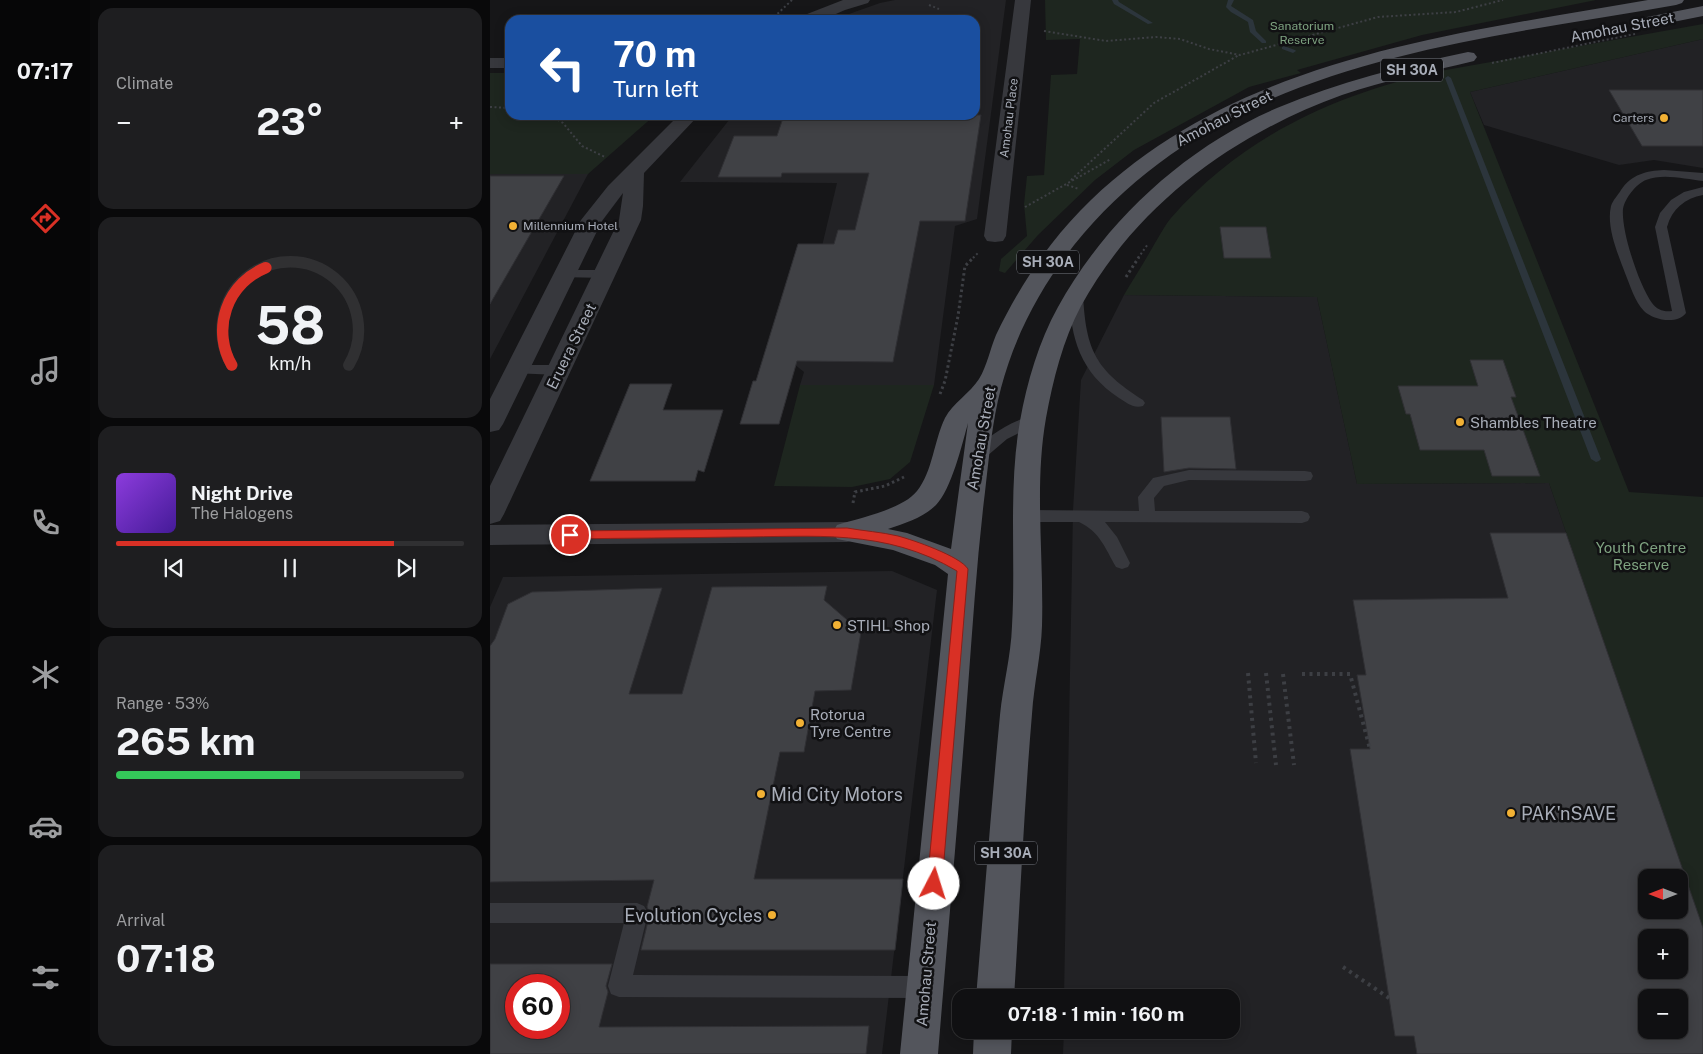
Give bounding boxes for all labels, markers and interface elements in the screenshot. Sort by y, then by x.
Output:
street label: Amohau Street [1569,9,1675,45]
park label: Sanatorium Reserve [1270,19,1334,47]
text: 70 m [613,34,696,75]
icon: left [530,35,595,100]
text: 07:17 [17,58,73,84]
road number: SH 30A [1381,58,1443,82]
text: Climate [116,74,173,93]
text: Turn left [613,76,699,102]
street label: Amohau Place [997,77,1021,159]
street label: Amohau Street [1173,86,1275,149]
text: 23° [256,99,324,144]
text: − [116,106,132,139]
text: + [448,106,464,139]
place label: Carters [1613,111,1654,125]
marker: Carters [1658,112,1670,124]
icon: directions [28,201,63,236]
place label: Millennium Hotel [523,219,618,233]
marker: Millennium Hotel [507,220,519,232]
road number: SH 30A [1017,250,1079,274]
text: 58 [255,295,325,356]
street label: Eruera Street [543,300,599,392]
icon: music [28,353,63,388]
text: km/h [269,353,311,374]
street label: Amohau Street [963,385,999,491]
place label: Shambles Theatre [1470,414,1597,431]
marker: Shambles Theatre [1454,416,1466,428]
text: Night Drive [191,482,293,504]
text: The Halogens [191,504,293,523]
icon: phone [28,505,63,540]
pin [549,514,591,556]
icon: arrive [556,521,584,549]
park label: Youth Centre Reserve [1596,539,1686,573]
icon: previous [160,554,188,582]
icon: pause [276,554,304,582]
icon: next [392,554,420,582]
place label: STIHL Shop [847,617,930,634]
marker: STIHL Shop [831,619,843,631]
icon: climate [28,657,63,692]
text: Range · 53% [116,694,210,713]
place label: Rotorua Tyre Centre [810,706,891,740]
marker: Rotorua Tyre Centre [794,717,806,729]
text: 265 km [116,719,256,764]
place label: Mid City Motors [771,784,903,805]
marker: Mid City Motors [755,788,767,800]
place label: PAK'nSAVE [1521,803,1616,824]
marker: PAK'nSAVE [1505,807,1517,819]
icon: car [28,809,63,844]
road number: SH 30A [975,841,1037,864]
position arrow [907,857,959,909]
north arrow [1638,869,1688,919]
map controls [1638,869,1688,1039]
place label: Evolution Cycles [624,905,762,926]
marker: Evolution Cycles [766,909,778,921]
text: Arrival [116,911,165,930]
street label: Amohau Street [913,921,939,1027]
button: + [1638,929,1688,979]
text: 07:18 [116,936,216,981]
icon: filters [28,960,63,995]
speed limit sign: 60 [505,974,570,1039]
button: − [1638,989,1688,1039]
text: 07:18 · 1 min · 160 m [1008,1003,1184,1025]

